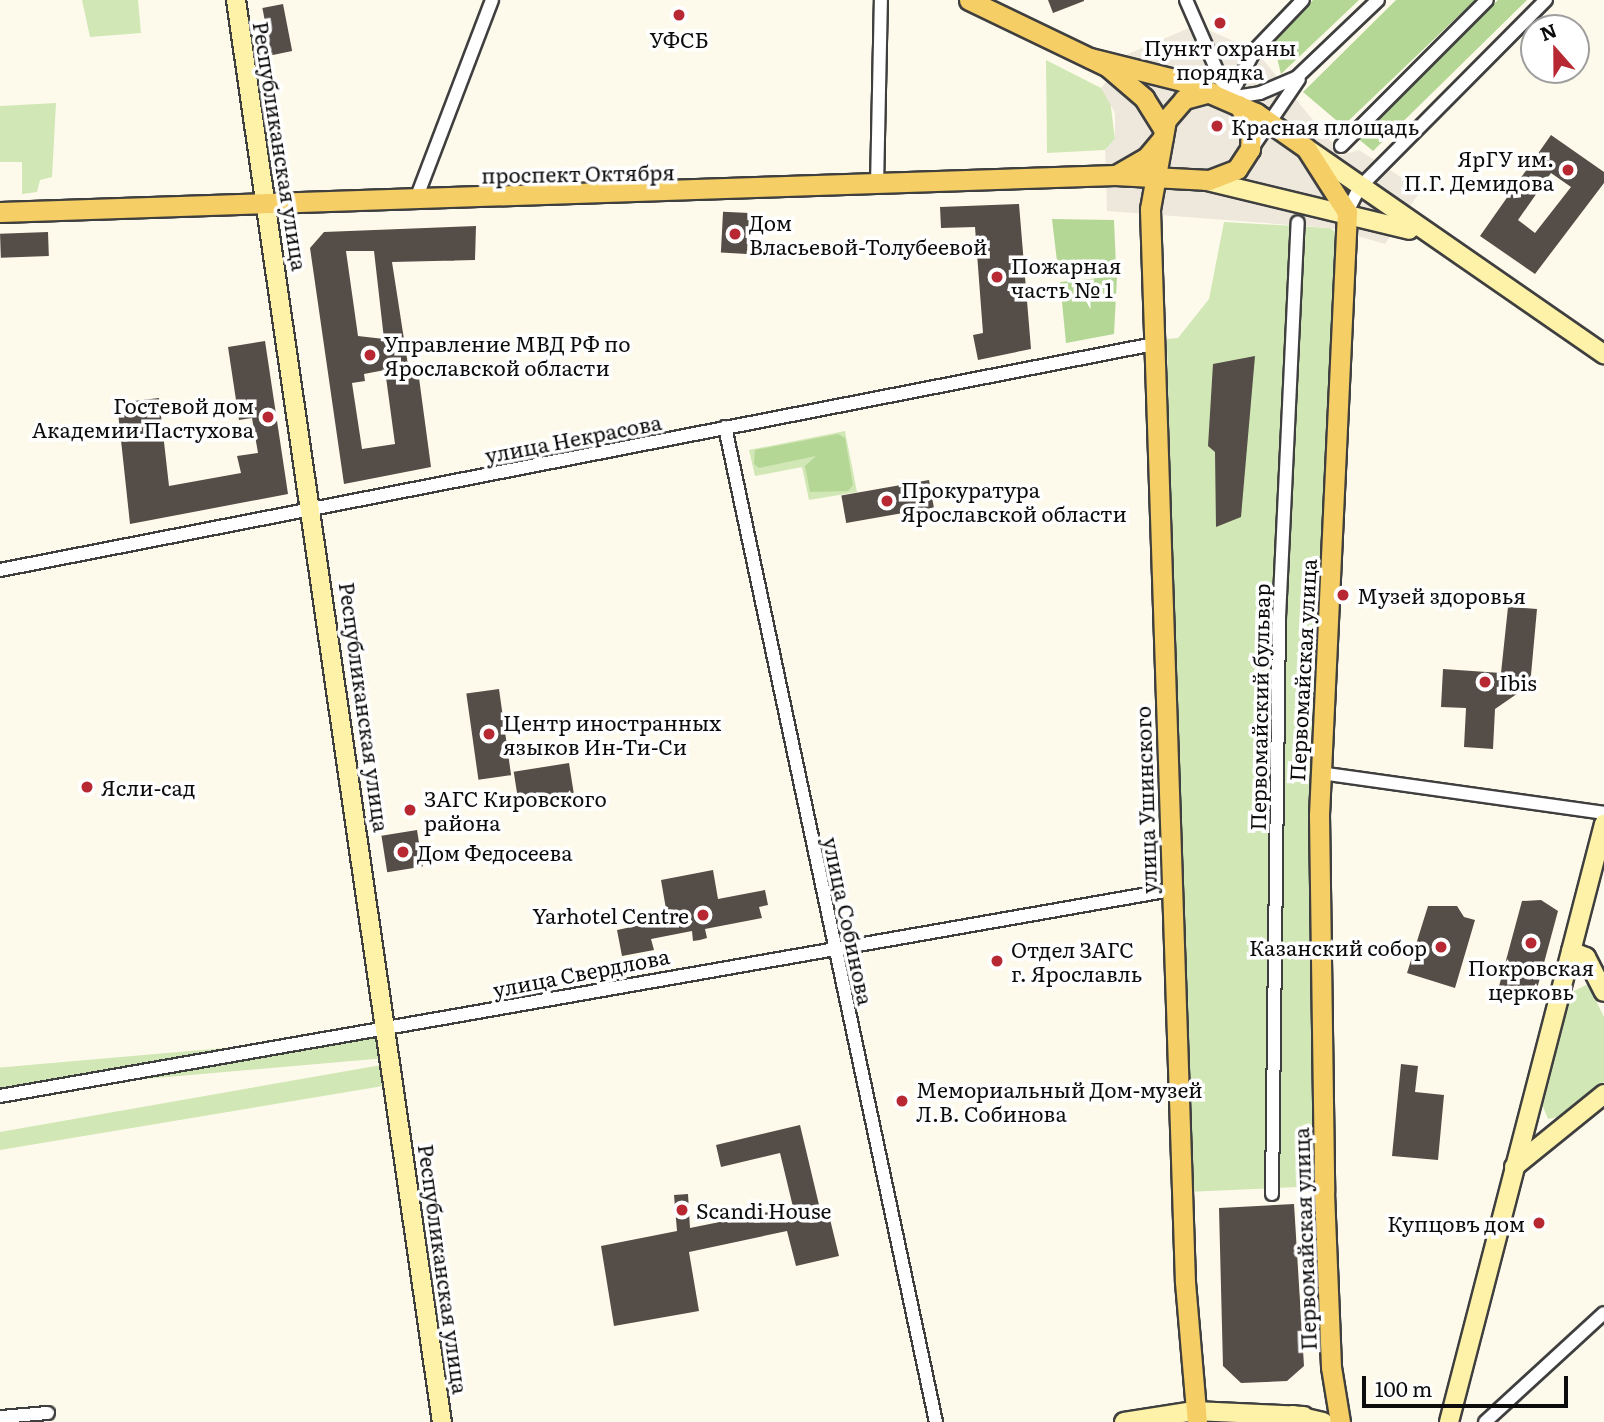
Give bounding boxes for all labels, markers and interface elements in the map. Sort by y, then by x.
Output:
marker: УФСБ [671,7,687,23]
north arrow [1520,14,1590,84]
marker: Пункт охраны порядка [1212,15,1228,31]
text: N [1536,15,1561,47]
street label: Республиканская улица [249,20,313,272]
place label: УФСБ [649,26,709,52]
place label: Пункт охраны порядка [1144,34,1296,84]
place label: Красная площадь [1231,113,1419,139]
marker: Красная площадь [1209,118,1225,134]
place label: ЯрГУ им. П.Г. Демидова [1404,145,1554,195]
street label: проспект Октября [481,159,675,187]
marker: ЯрГУ им. П.Г. Демидова [1560,162,1576,178]
place label: Дом Власьевой-Толубеевой [749,209,987,259]
marker: Дом Власьевой-Толубеевой [727,226,743,242]
place label: Пожарная часть № 1 [1011,252,1121,302]
marker: Пожарная часть № 1 [989,269,1005,285]
place label: Управление МВД РФ по Ярославской области [384,330,630,380]
marker: Управление МВД РФ по Ярославской области [362,347,378,363]
place label: Гостевой дом Академии Пастухова [32,392,254,442]
marker: Гостевой дом Академии Пастухова [260,409,276,425]
street label: улица Некрасова [482,409,664,467]
place label: Прокуратура Ярославской области [901,476,1127,526]
marker: Прокуратура Ярославской области [879,493,895,509]
street label: Первомайская улица [1284,558,1320,782]
street label: Республиканская улица [335,580,395,834]
place label: Музей здоровья [1357,582,1526,608]
street label: Первомайский бульвар [1244,583,1274,831]
marker: Музей здоровья [1335,587,1351,603]
place label: Ibis [1499,669,1537,695]
marker: Ibis [1477,674,1493,690]
street label: улица Ушинского [1129,706,1161,894]
place label: Центр иностранных языков Ин-Ти-Си [503,709,721,759]
marker: Центр иностранных языков Ин-Ти-Си [481,726,497,742]
place label: Ясли-сад [101,774,196,800]
marker: Ясли-сад [79,779,95,795]
place label: ЗАГС Кировского района [424,785,607,835]
marker: ЗАГС Кировского района [402,802,418,818]
street label: улица Собинова [819,835,879,1007]
place label: Дом Федосеева [417,839,573,865]
marker: Дом Федосеева [395,844,411,860]
place label: Yarhotel Centre [532,902,689,928]
marker: Yarhotel Centre [695,907,711,923]
place label: Казанский собор [1249,934,1427,960]
marker: Покровская церковь [1523,935,1539,951]
place label: Отдел ЗАГС г. Ярославль [1011,936,1142,986]
marker: Казанский собор [1433,939,1449,955]
street label: улица Свердлова [490,942,672,1002]
marker: Отдел ЗАГС г. Ярославль [989,953,1005,969]
place label: Покровская церковь [1468,954,1594,1004]
place label: Мемориальный Дом-музей Л.В. Собинова [916,1076,1203,1126]
marker: Мемориальный Дом-музей Л.В. Собинова [894,1093,910,1109]
street label: Первомайская улица [1288,1127,1320,1351]
street label: Республиканская улица [414,1142,474,1396]
place label: Scandi House [696,1197,831,1223]
marker: Scandi House [674,1202,690,1218]
place label: Купцовъ дом [1387,1210,1525,1236]
marker: Купцовъ дом [1531,1215,1547,1231]
scale bar [1366,1362,1572,1406]
text: 100 m [1375,1372,1432,1403]

